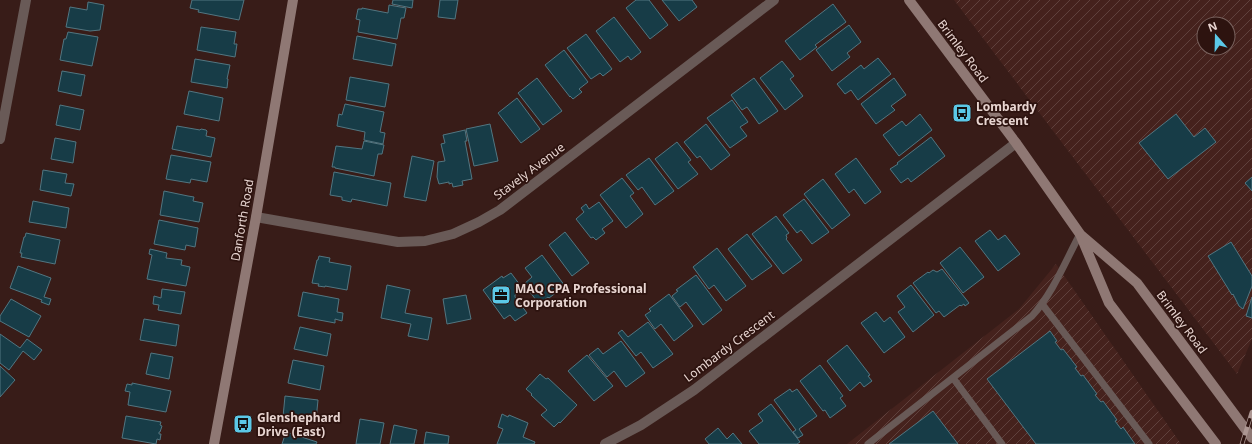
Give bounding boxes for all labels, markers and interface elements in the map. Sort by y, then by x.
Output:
street label: Brimley Road [934,16,992,86]
north arrow [1196,16,1236,56]
text: N [1206,18,1219,35]
place label: Lombardy Crescent [976,98,1036,129]
bus stop icon: Lombardy Crescent [951,102,973,124]
street label: Stavely Avenue [490,139,568,203]
street label: Danforth Road [226,178,258,262]
place label: MAQ CPA Professional Corporation [515,280,647,311]
office icon: MAQ CPA Professional Corporation [490,284,512,306]
street label: Brimley Road [1153,287,1211,357]
street label: Lombardy Crescent [680,306,778,386]
place label: Glenshephard Drive (East) [257,409,341,440]
bus stop icon: Glenshephard Drive (East) [232,413,254,435]

